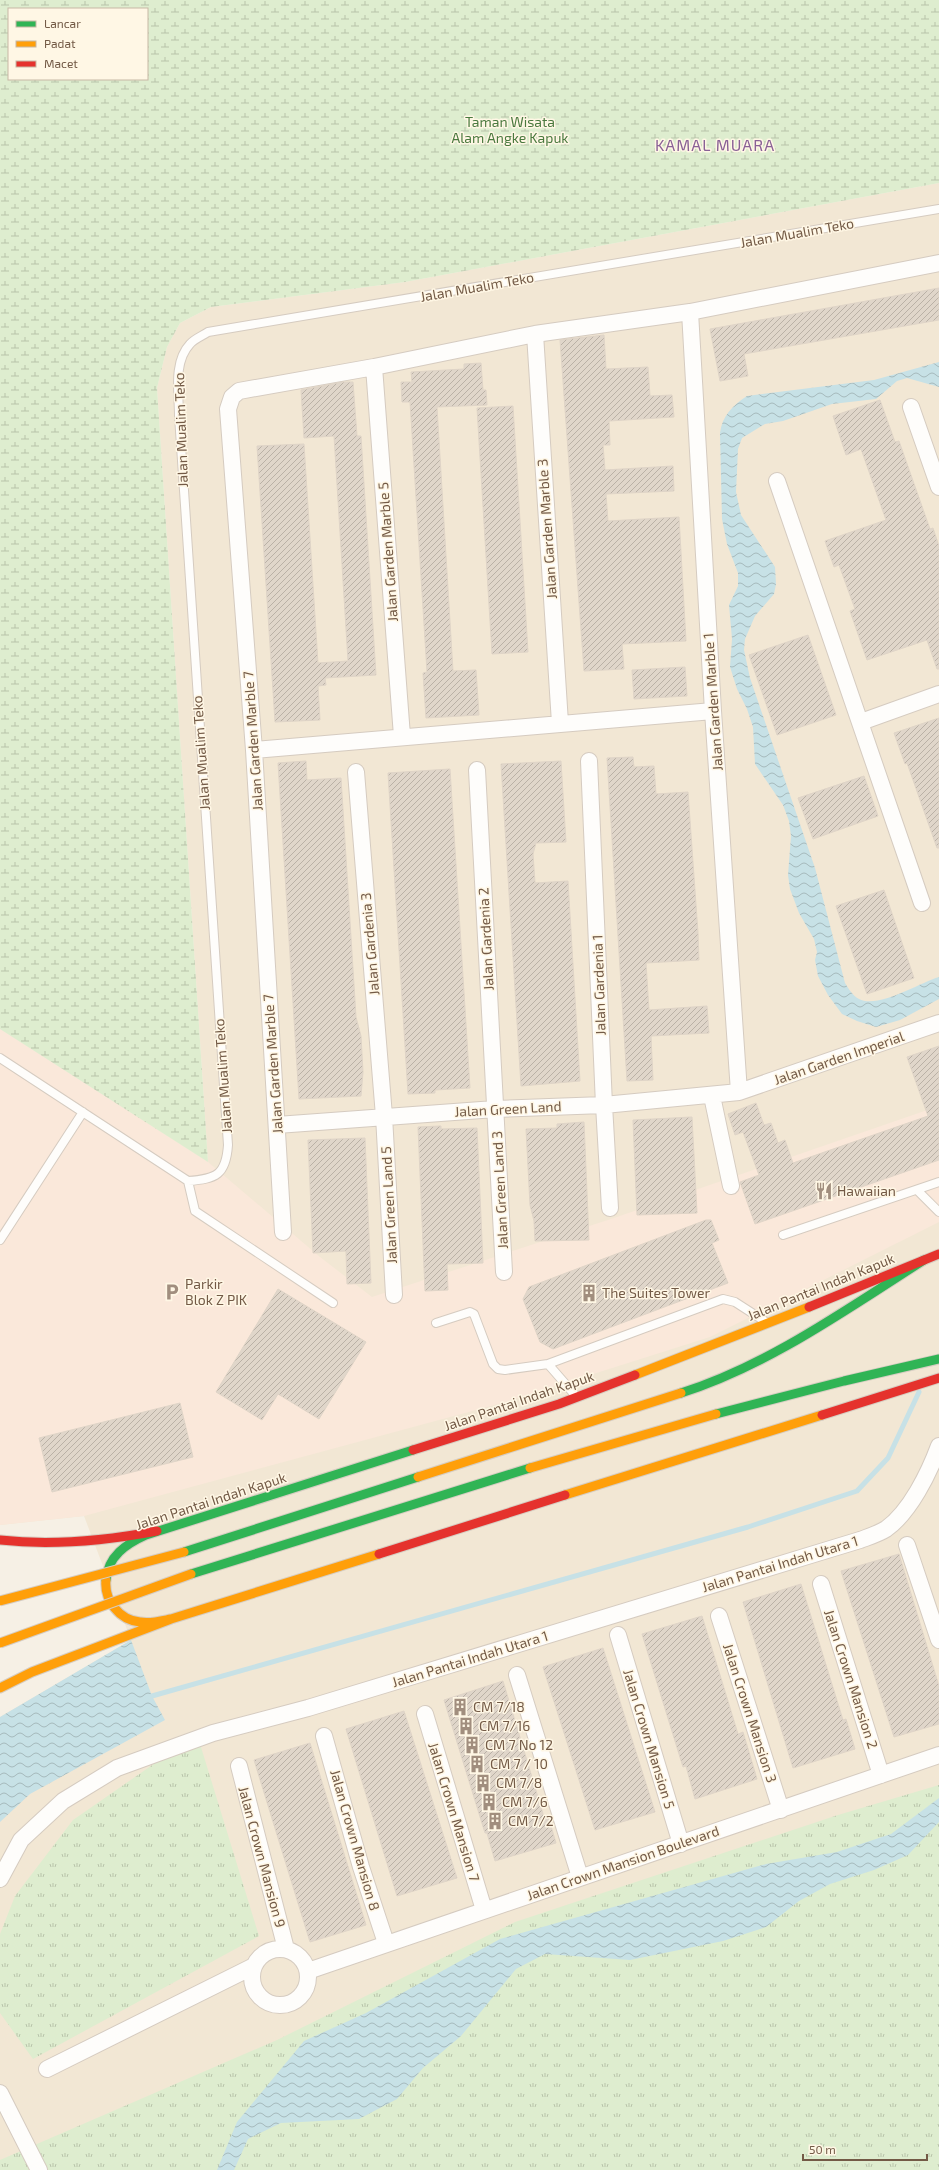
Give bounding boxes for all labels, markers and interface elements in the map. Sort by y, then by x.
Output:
legend [8,8,148,80]
text: Lancar [44,16,81,30]
text: Padat [44,36,76,50]
text: Macet [44,56,78,70]
park label: Taman Wisata Alam Angke Kapuk [452,113,569,146]
district label: KAMAL MUARA [655,135,775,154]
street label: Jalan Mualim Teko [739,214,855,251]
street label: Jalan Mualim Teko [419,268,535,305]
street label: Jalan Mualim Teko [170,372,191,488]
street label: Jalan Garden Marble 3 [533,458,560,600]
street label: Jalan Garden Marble 5 [374,482,401,623]
street label: Jalan Garden Marble 1 [699,632,726,772]
street label: Jalan Garden Marble 7 [239,671,266,811]
street label: Jalan Mualim Teko [188,695,213,811]
street label: Jalan Gardenia 2 [474,887,497,991]
street label: Jalan Gardenia 3 [357,892,382,996]
street label: Jalan Gardenia 1 [588,934,609,1036]
street label: Jalan Garden Marble 7 [259,994,286,1134]
street label: Jalan Mualim Teko [210,1018,235,1134]
street label: Jalan Garden Imperial [771,1027,907,1088]
street label: Jalan Green Land [454,1097,562,1120]
street label: Jalan Green Land 3 [488,1131,511,1249]
street label: Jalan Green Land 5 [377,1146,400,1264]
restaurant icon: Hawaiian [814,1181,834,1201]
place label: Hawaiian [837,1182,896,1199]
street label: Jalan Pantai Indah Kapuk [745,1249,897,1324]
place label: Parkir Blok Z PIK [185,1275,248,1308]
parking icon: Parkir Blok Z PIK [162,1282,182,1302]
building icon: The Suites Tower [579,1283,599,1303]
place label: The Suites Tower [602,1284,710,1301]
street label: Jalan Pantai Indah Kapuk [442,1367,596,1434]
street label: Jalan Pantai Indah Kapuk [133,1468,288,1533]
street label: Jalan Pantai Indah Utara 1 [700,1532,860,1595]
street label: Jalan Crown Mansion 2 [821,1607,882,1751]
street label: Jalan Pantai Indah Utara 1 [390,1627,550,1690]
street label: Jalan Crown Mansion 3 [720,1641,781,1785]
street label: Jalan Crown Mansion 5 [620,1667,679,1811]
building icon: CM 7/18 [450,1697,470,1717]
place label: CM 7/18 [473,1698,525,1715]
building icon: CM 7/16 [456,1716,476,1736]
place label: CM 7/16 [479,1717,530,1734]
building icon: CM 7 No 12 [462,1735,482,1755]
place label: CM 7 No 12 [485,1736,553,1753]
street label: Jalan Crown Mansion 7 [425,1740,484,1884]
building icon: CM 7 / 10 [467,1754,487,1774]
place label: CM 7 / 10 [490,1755,548,1772]
street label: Jalan Crown Mansion 8 [327,1767,384,1912]
building icon: CM 7/8 [473,1773,493,1793]
place label: CM 7/8 [496,1774,542,1791]
street label: Jalan Crown Mansion 9 [235,1784,290,1929]
building icon: CM 7/6 [479,1792,499,1812]
place label: CM 7/6 [502,1793,548,1810]
building icon: CM 7/2 [485,1811,505,1831]
place label: CM 7/2 [508,1812,554,1829]
street label: Jalan Crown Mansion Boulevard [524,1822,721,1903]
scale bar [803,2136,927,2162]
text: 50 m [809,2142,836,2156]

